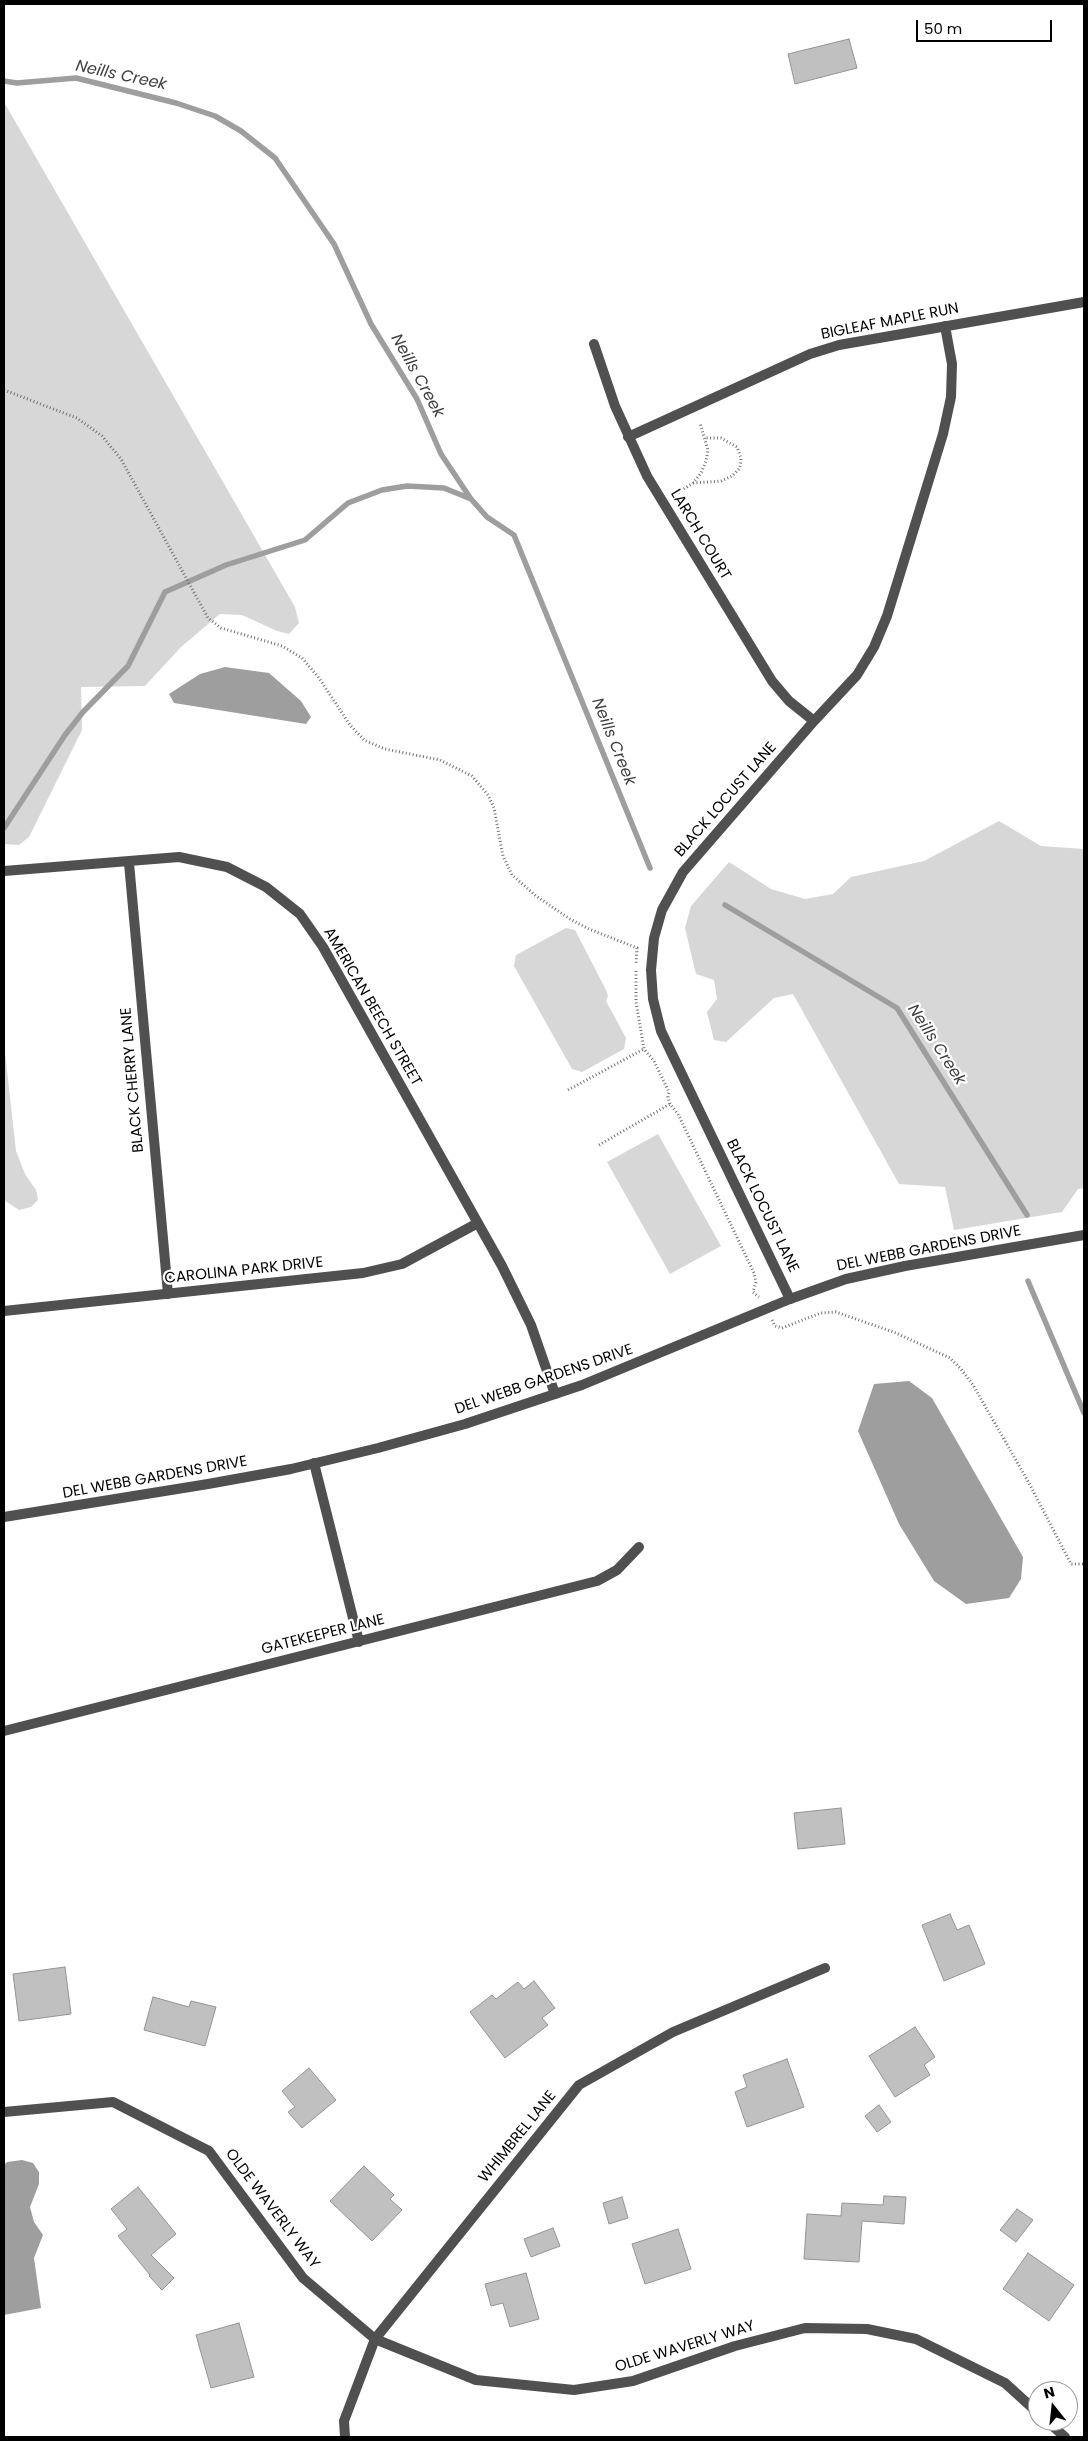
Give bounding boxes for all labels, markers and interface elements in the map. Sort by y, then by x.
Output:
scale bar [918,10,1054,42]
text: 50 m [924,18,962,39]
water label: Neills Creek [74,57,168,95]
street label: BIGLEAF MAPLE RUN [820,300,960,344]
water label: Neills Creek [386,331,448,421]
street label: LARCH COURT [666,486,734,584]
water label: Neills Creek [587,696,639,788]
street label: BLACK LOCUST LANE [671,739,781,861]
street label: AMERICAN BEECH STREET [319,925,425,1089]
water label: Neills Creek [903,1001,969,1089]
street label: BLACK CHERRY LANE [118,1007,148,1153]
street label: BLACK LOCUST LANE [722,1136,802,1276]
street label: DEL WEBB GARDENS DRIVE [835,1222,1023,1276]
street label: CAROLINA PARK DRIVE [164,1254,324,1288]
street label: DEL WEBB GARDENS DRIVE [453,1341,635,1419]
street label: DEL WEBB GARDENS DRIVE [61,1453,249,1503]
street label: GATEKEEPER LANE [260,1611,386,1659]
street label: WHIMBREL LANE [475,2087,561,2187]
street label: OLDE WAVERLY WAY [221,2146,323,2272]
street label: OLDE WAVERLY WAY [613,2317,757,2377]
north arrow [1028,2381,1078,2431]
text: N [1041,2381,1057,2404]

